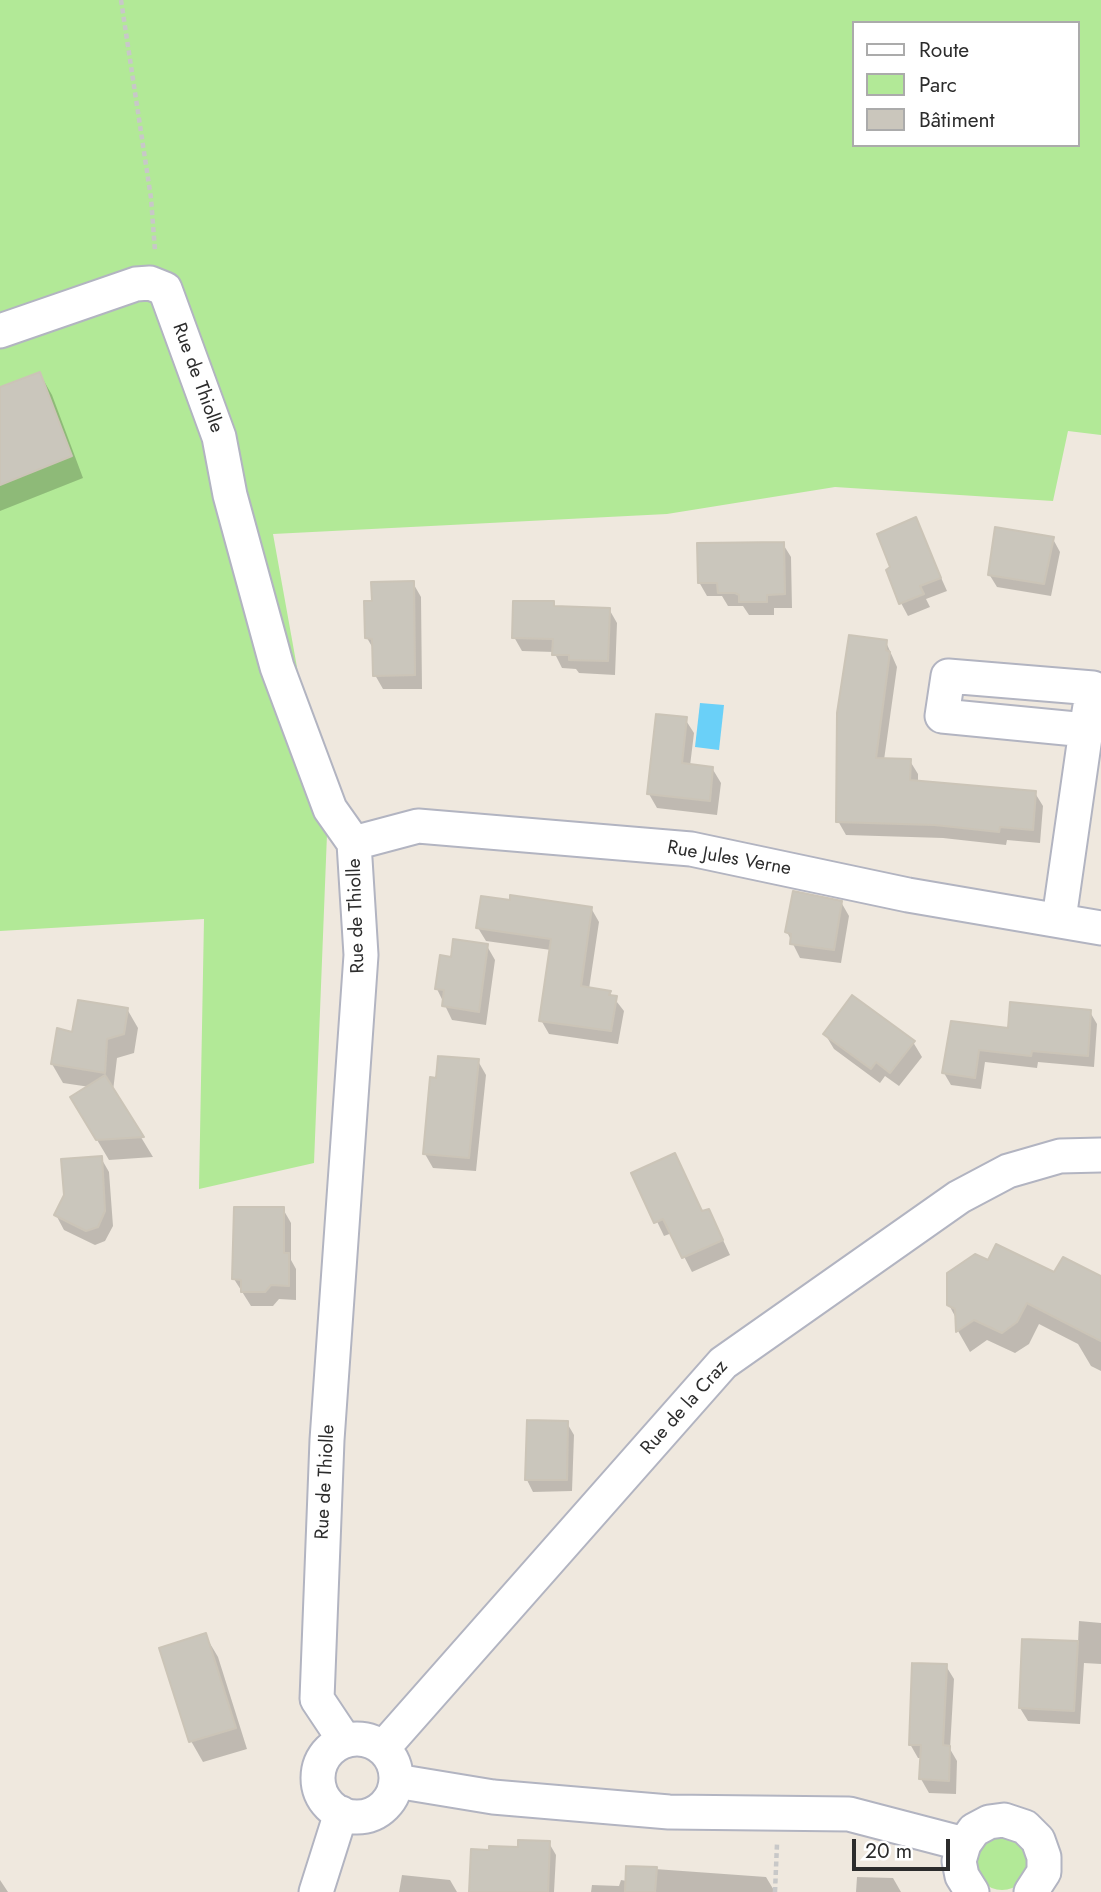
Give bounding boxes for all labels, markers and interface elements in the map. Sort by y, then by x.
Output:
legend [852,21,1080,147]
text: Route [919,35,969,65]
text: Parc [919,70,957,100]
text: Bâtiment [919,105,995,135]
street label: Rue de Thiolle [167,320,227,436]
street label: Rue Jules Verne [665,837,793,881]
street label: Rue de Thiolle [344,858,370,974]
street label: Rue de la Craz [637,1356,733,1460]
street label: Rue de Thiolle [312,1424,340,1540]
scale bar [856,1826,954,1870]
text: 20 m [865,1836,912,1866]

